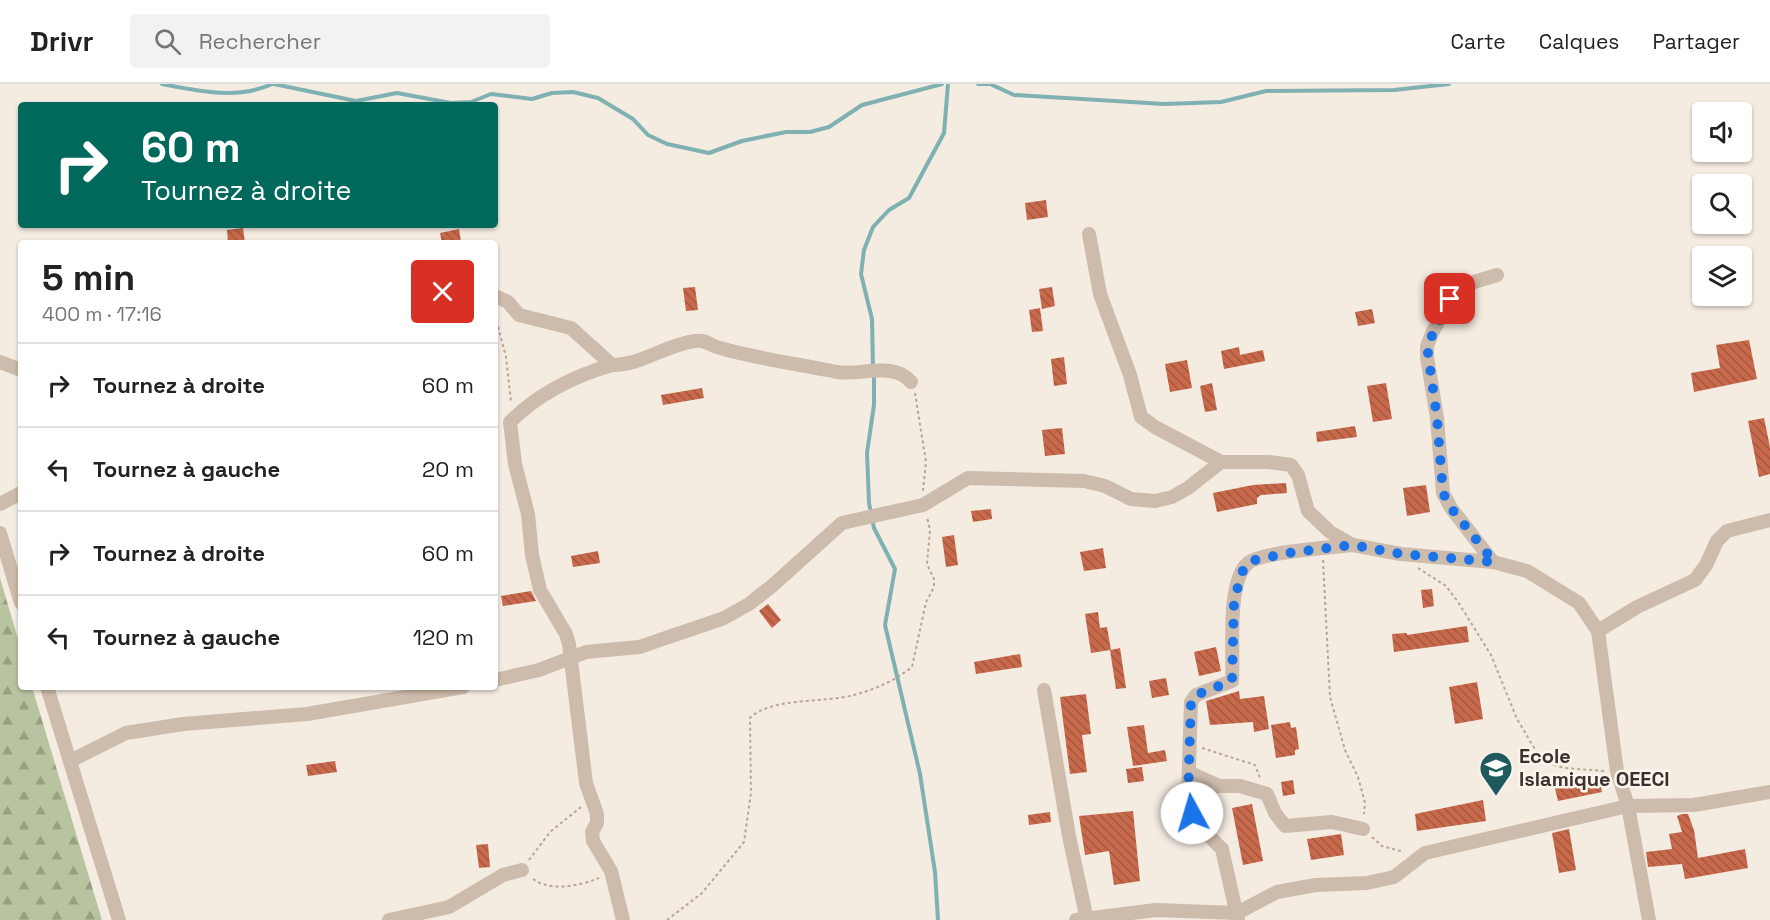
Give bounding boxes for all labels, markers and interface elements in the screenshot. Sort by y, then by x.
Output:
search box [130,14,550,68]
text: Drivr [30,23,94,59]
icon: search [151,25,184,58]
text: Rechercher [199,27,321,55]
text: Carte [1451,28,1506,55]
text: Calques [1539,28,1619,55]
text: Partager [1652,28,1740,55]
map controls [1692,102,1752,306]
button: sound [1692,102,1752,162]
text: 60 m [141,121,241,174]
icon: right [42,126,120,204]
text: Tournez à droite [141,173,351,208]
button: search [1692,174,1752,234]
button: layers [1692,246,1752,306]
text: 5 min [42,255,135,301]
button: close [411,260,474,323]
pin [1424,273,1475,324]
icon: arrive [1433,282,1466,315]
text: 400 m · 17:16 [42,301,162,327]
icon: right [42,369,75,402]
text: Tournez à droite [93,371,265,399]
text: 60 m [422,371,474,399]
icon: left [42,453,75,486]
text: Tournez à gauche [93,455,280,483]
text: 20 m [422,455,474,483]
icon: right [42,537,75,570]
text: Tournez à droite [93,539,265,567]
text: 60 m [422,539,474,567]
icon: left [42,621,75,654]
text: Tournez à gauche [93,623,280,651]
text: 120 m [413,623,474,651]
place label: Ecole Islamique OEECI [1519,743,1670,792]
school or university icon: Ecole Islamique OEECI [1478,750,1514,797]
position arrow [1160,781,1224,845]

